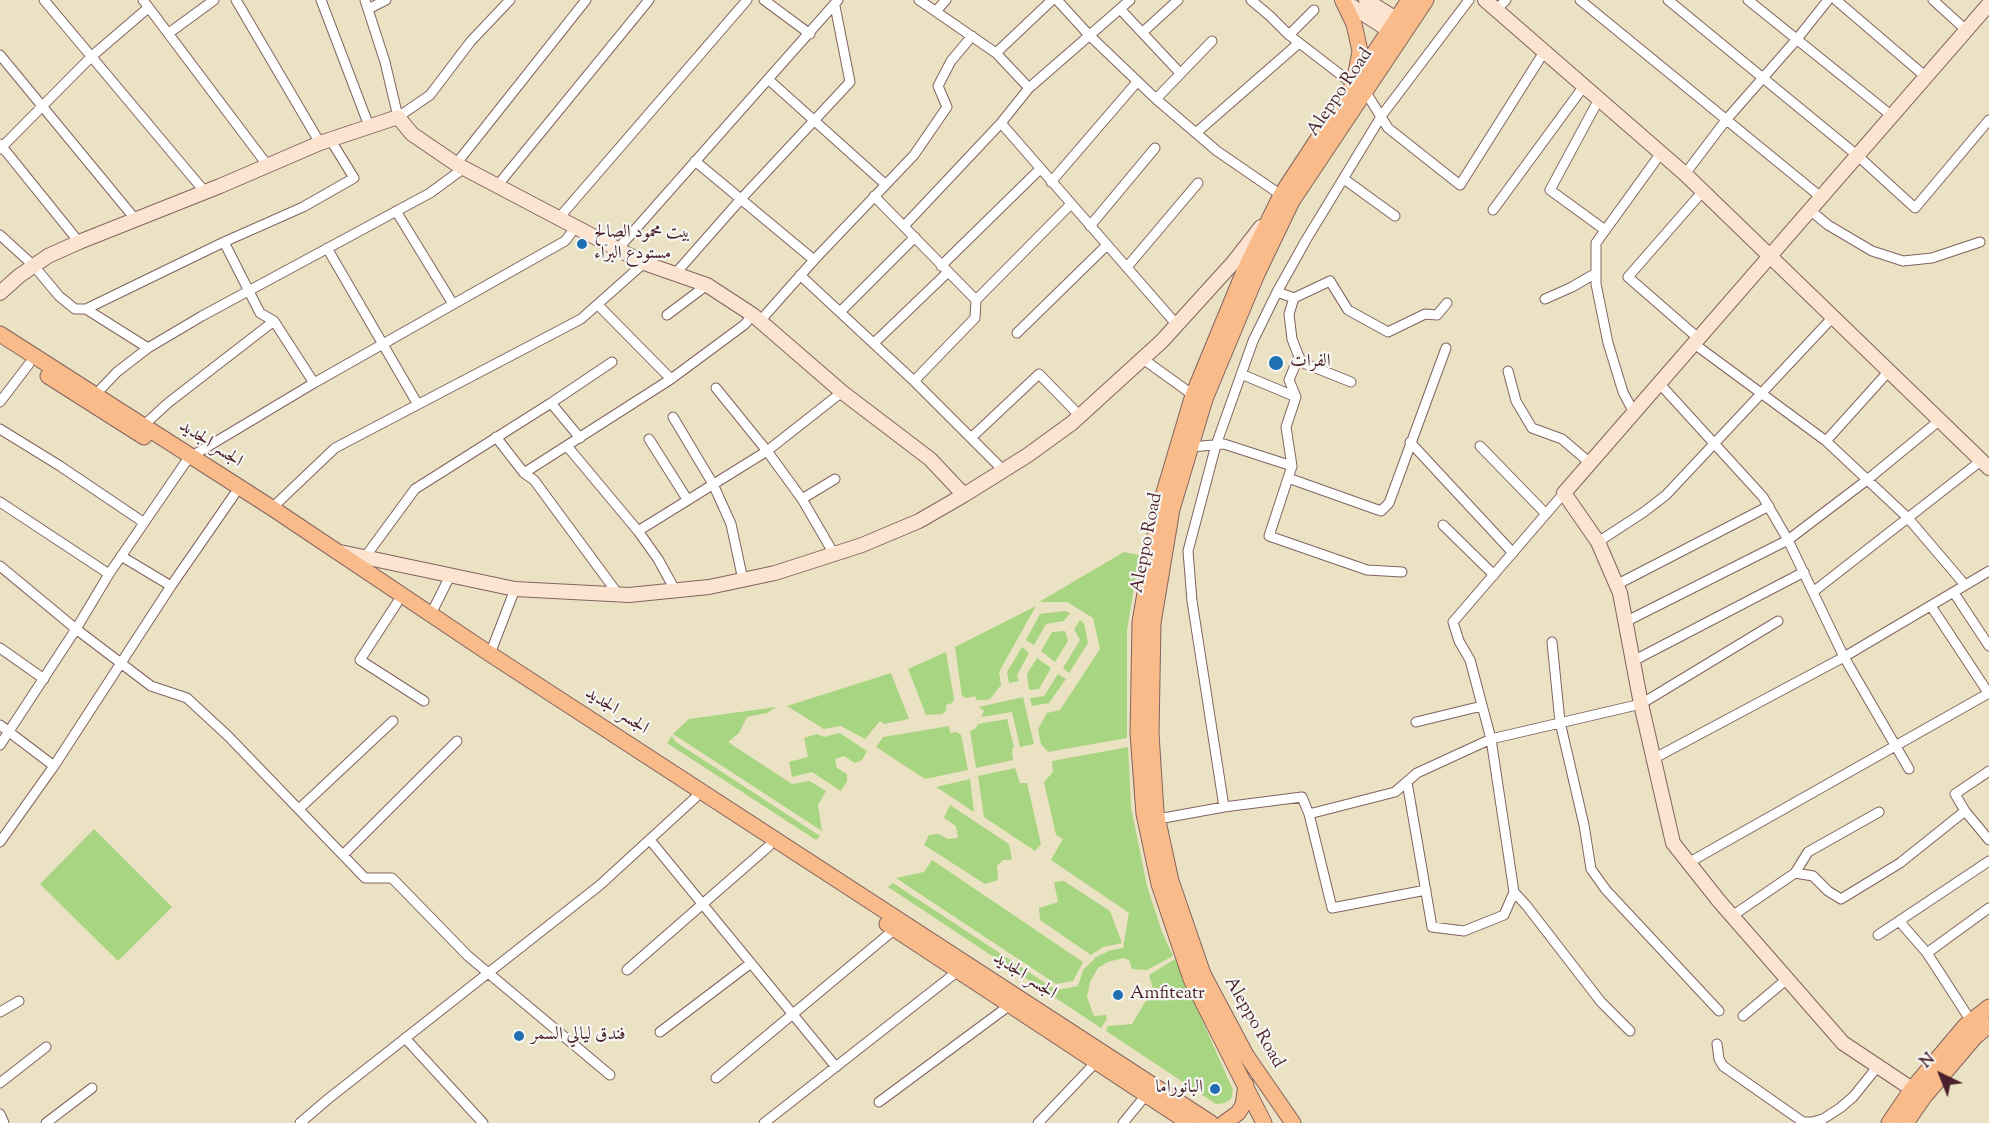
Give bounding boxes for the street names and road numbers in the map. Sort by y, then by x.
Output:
street label: Aleppo Road [1304,45,1378,141]
street label: الجسر الجديد [174,417,246,473]
street label: Aleppo Road [1128,491,1168,595]
street label: الجسر الجديد [580,684,652,740]
street label: الجسر الجديد [988,949,1060,1005]
street label: Aleppo Road [1218,974,1288,1072]

